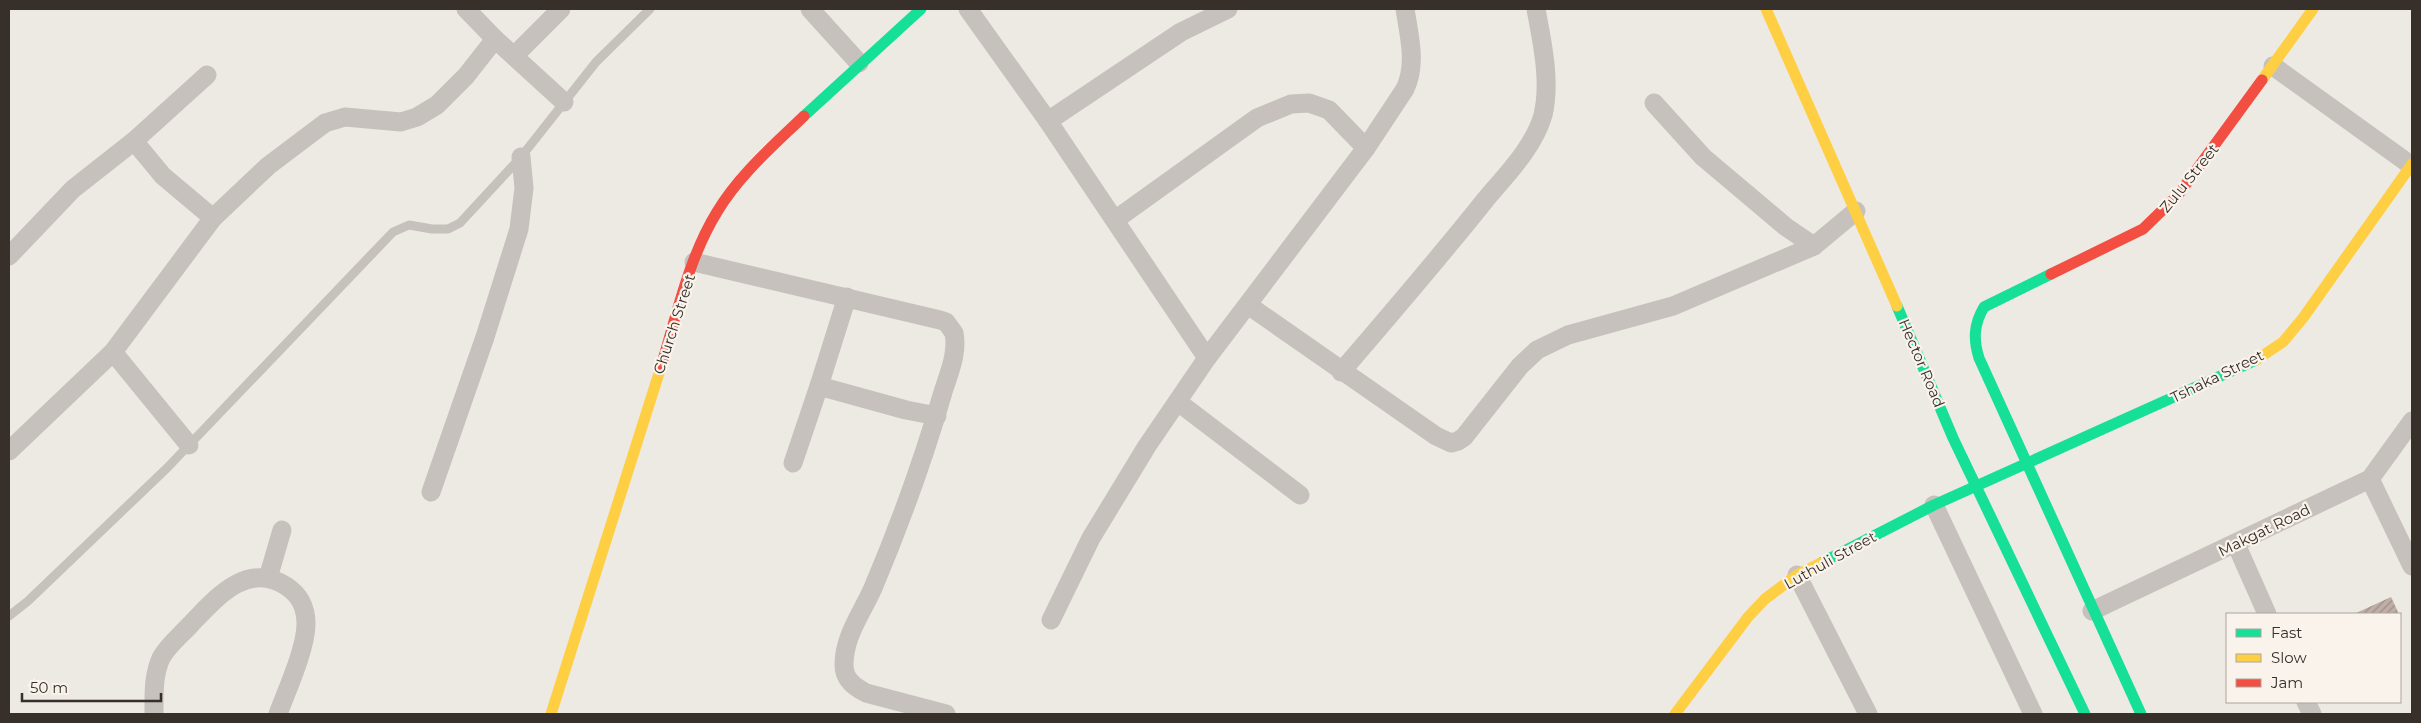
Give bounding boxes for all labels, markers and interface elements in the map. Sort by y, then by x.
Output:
street label: Zulu Street [2155,140,2223,216]
street label: Church Street [649,271,699,377]
street label: Hector Road [1895,316,1949,410]
street label: Tshaka Street [2167,345,2267,407]
street label: Makgat Road [2215,499,2313,561]
street label: Luthuli Street [1781,527,1879,593]
legend [2226,613,2401,703]
text: Fast [2271,623,2302,642]
text: Slow [2271,648,2307,667]
scale bar [22,670,161,702]
text: Jam [2270,673,2303,692]
text: 50 m [30,678,68,697]

